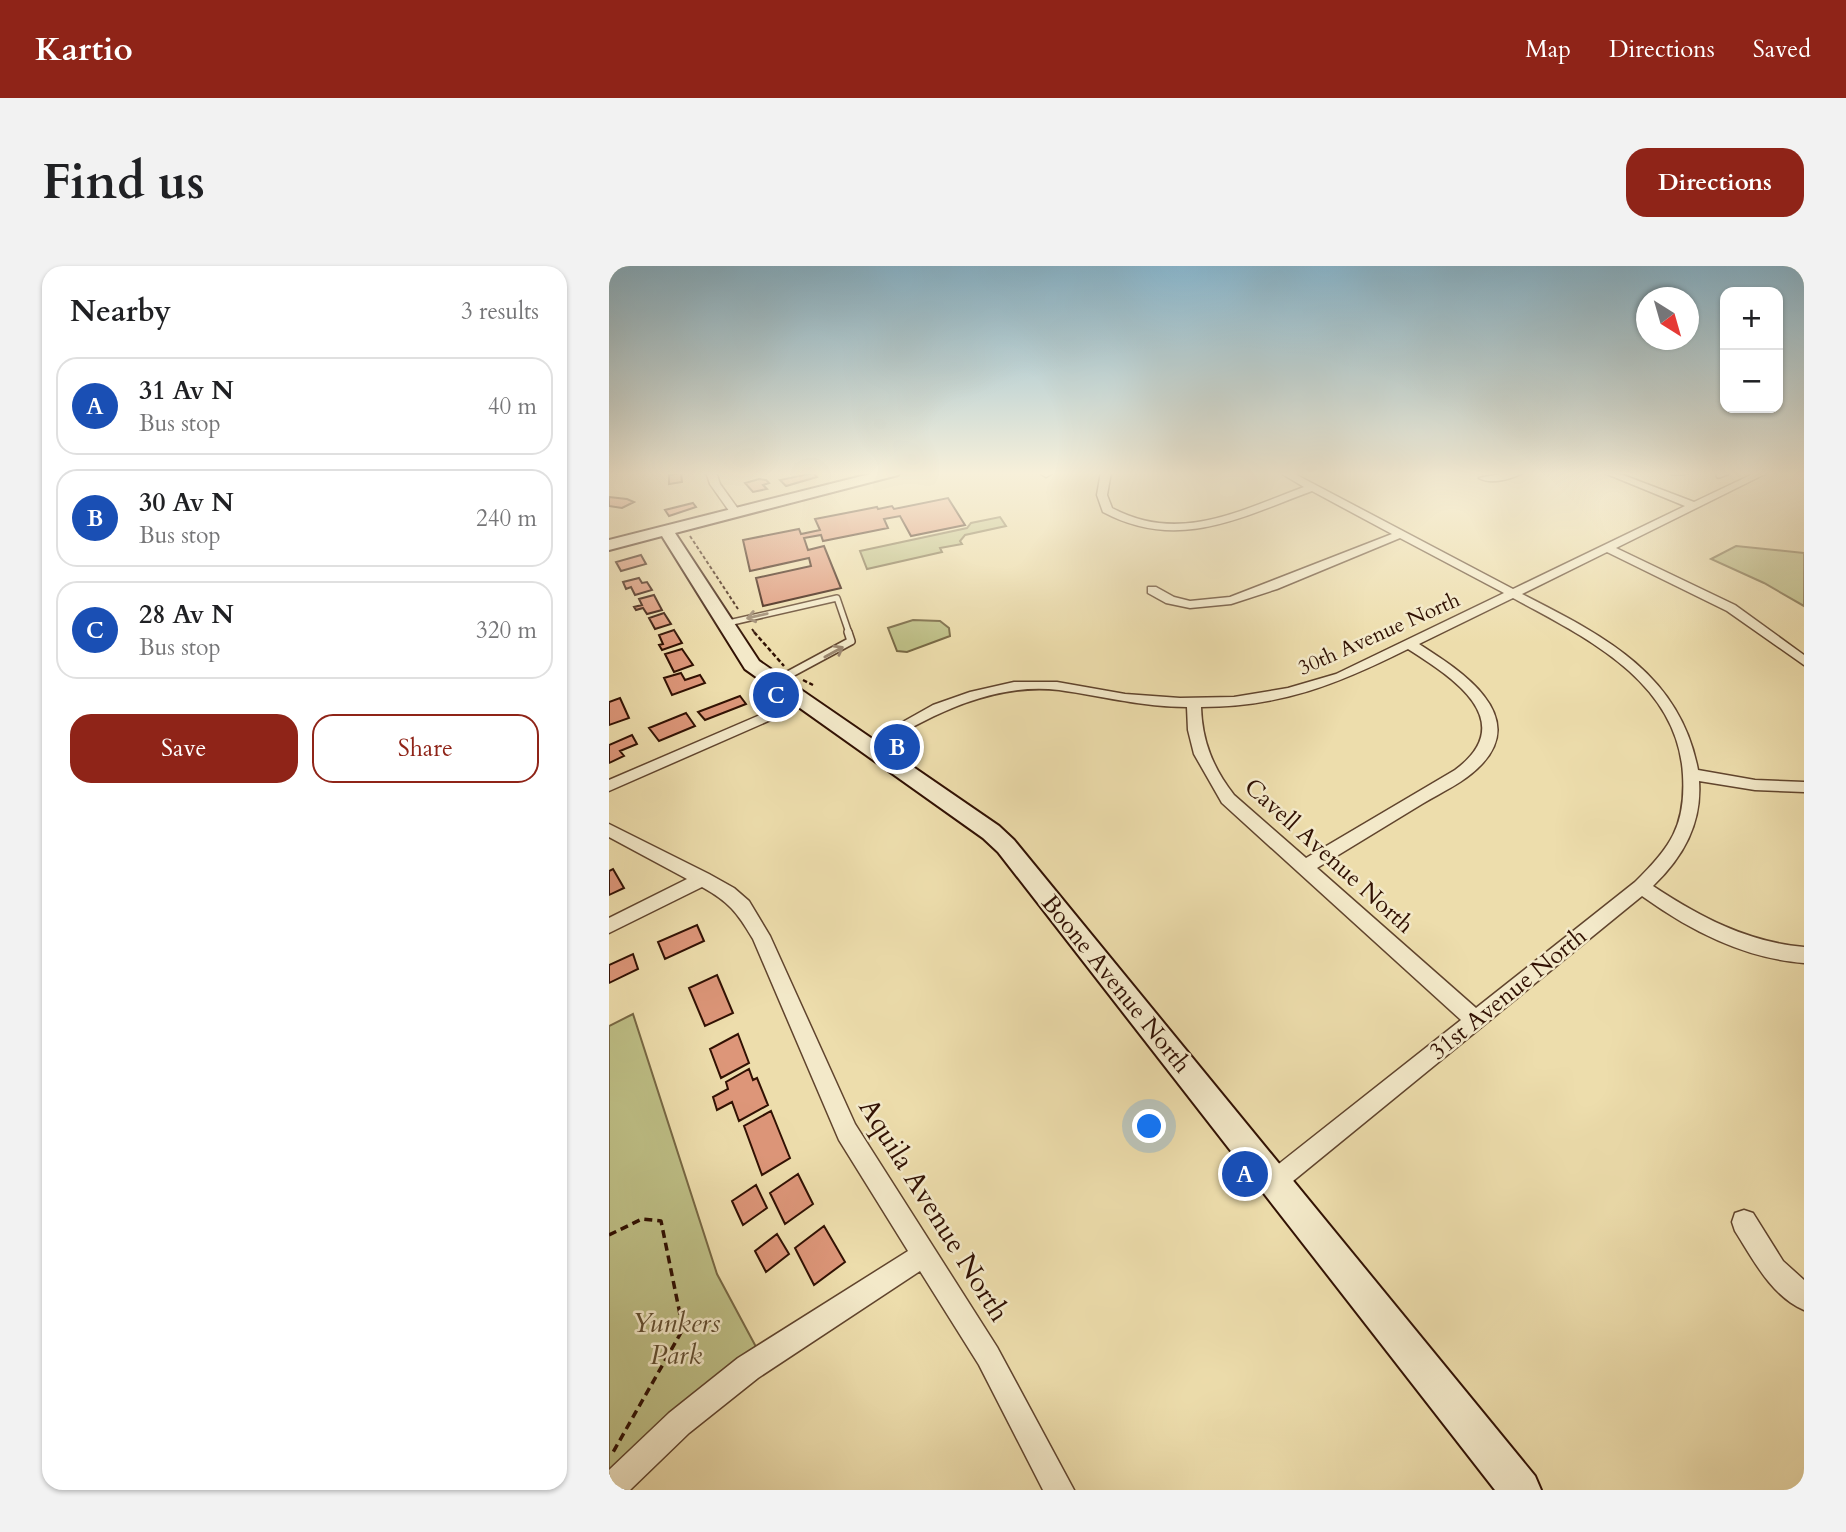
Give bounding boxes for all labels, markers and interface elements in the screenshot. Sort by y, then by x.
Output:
text: Kartio [35,27,133,72]
text: Map [1525,33,1571,66]
text: Directions [1609,33,1715,66]
text: Saved [1753,33,1811,66]
button: Directions [1626,148,1804,217]
text: Find us [42,149,205,216]
north arrow [1636,287,1699,350]
map controls [1720,287,1783,413]
button: + [1720,287,1783,350]
text: Nearby [70,291,171,332]
text: 3 results [461,296,539,327]
button: − [1720,350,1783,413]
text: 31 Av N [139,373,234,408]
text: A [86,391,104,422]
text: 40 m [488,391,537,422]
text: Bus stop [139,408,221,439]
text: 30 Av N [139,485,234,520]
text: B [87,503,103,534]
text: 240 m [476,503,537,534]
text: Bus stop [139,520,221,551]
street label: 30th Avenue North [1294,585,1465,683]
text: 28 Av N [139,597,234,632]
one-way arrow [746,610,769,624]
text: C [86,615,104,646]
text: 320 m [476,615,537,646]
text: Bus stop [139,632,221,663]
one-way arrow [823,645,844,658]
pin: C [753,669,799,721]
button: Save [70,714,298,783]
button: Share [312,714,539,783]
pin: B [874,721,920,773]
street label: Cavell Avenue North [1237,771,1421,941]
street label: Boone Avenue North [1034,888,1198,1080]
street label: 31st Avenue North [1422,920,1594,1068]
street label: Aquila Avenue North [850,1091,1018,1329]
your location [1132,1109,1166,1143]
pin: A [1222,1148,1268,1200]
park label: Yunkers Park [632,1304,721,1374]

